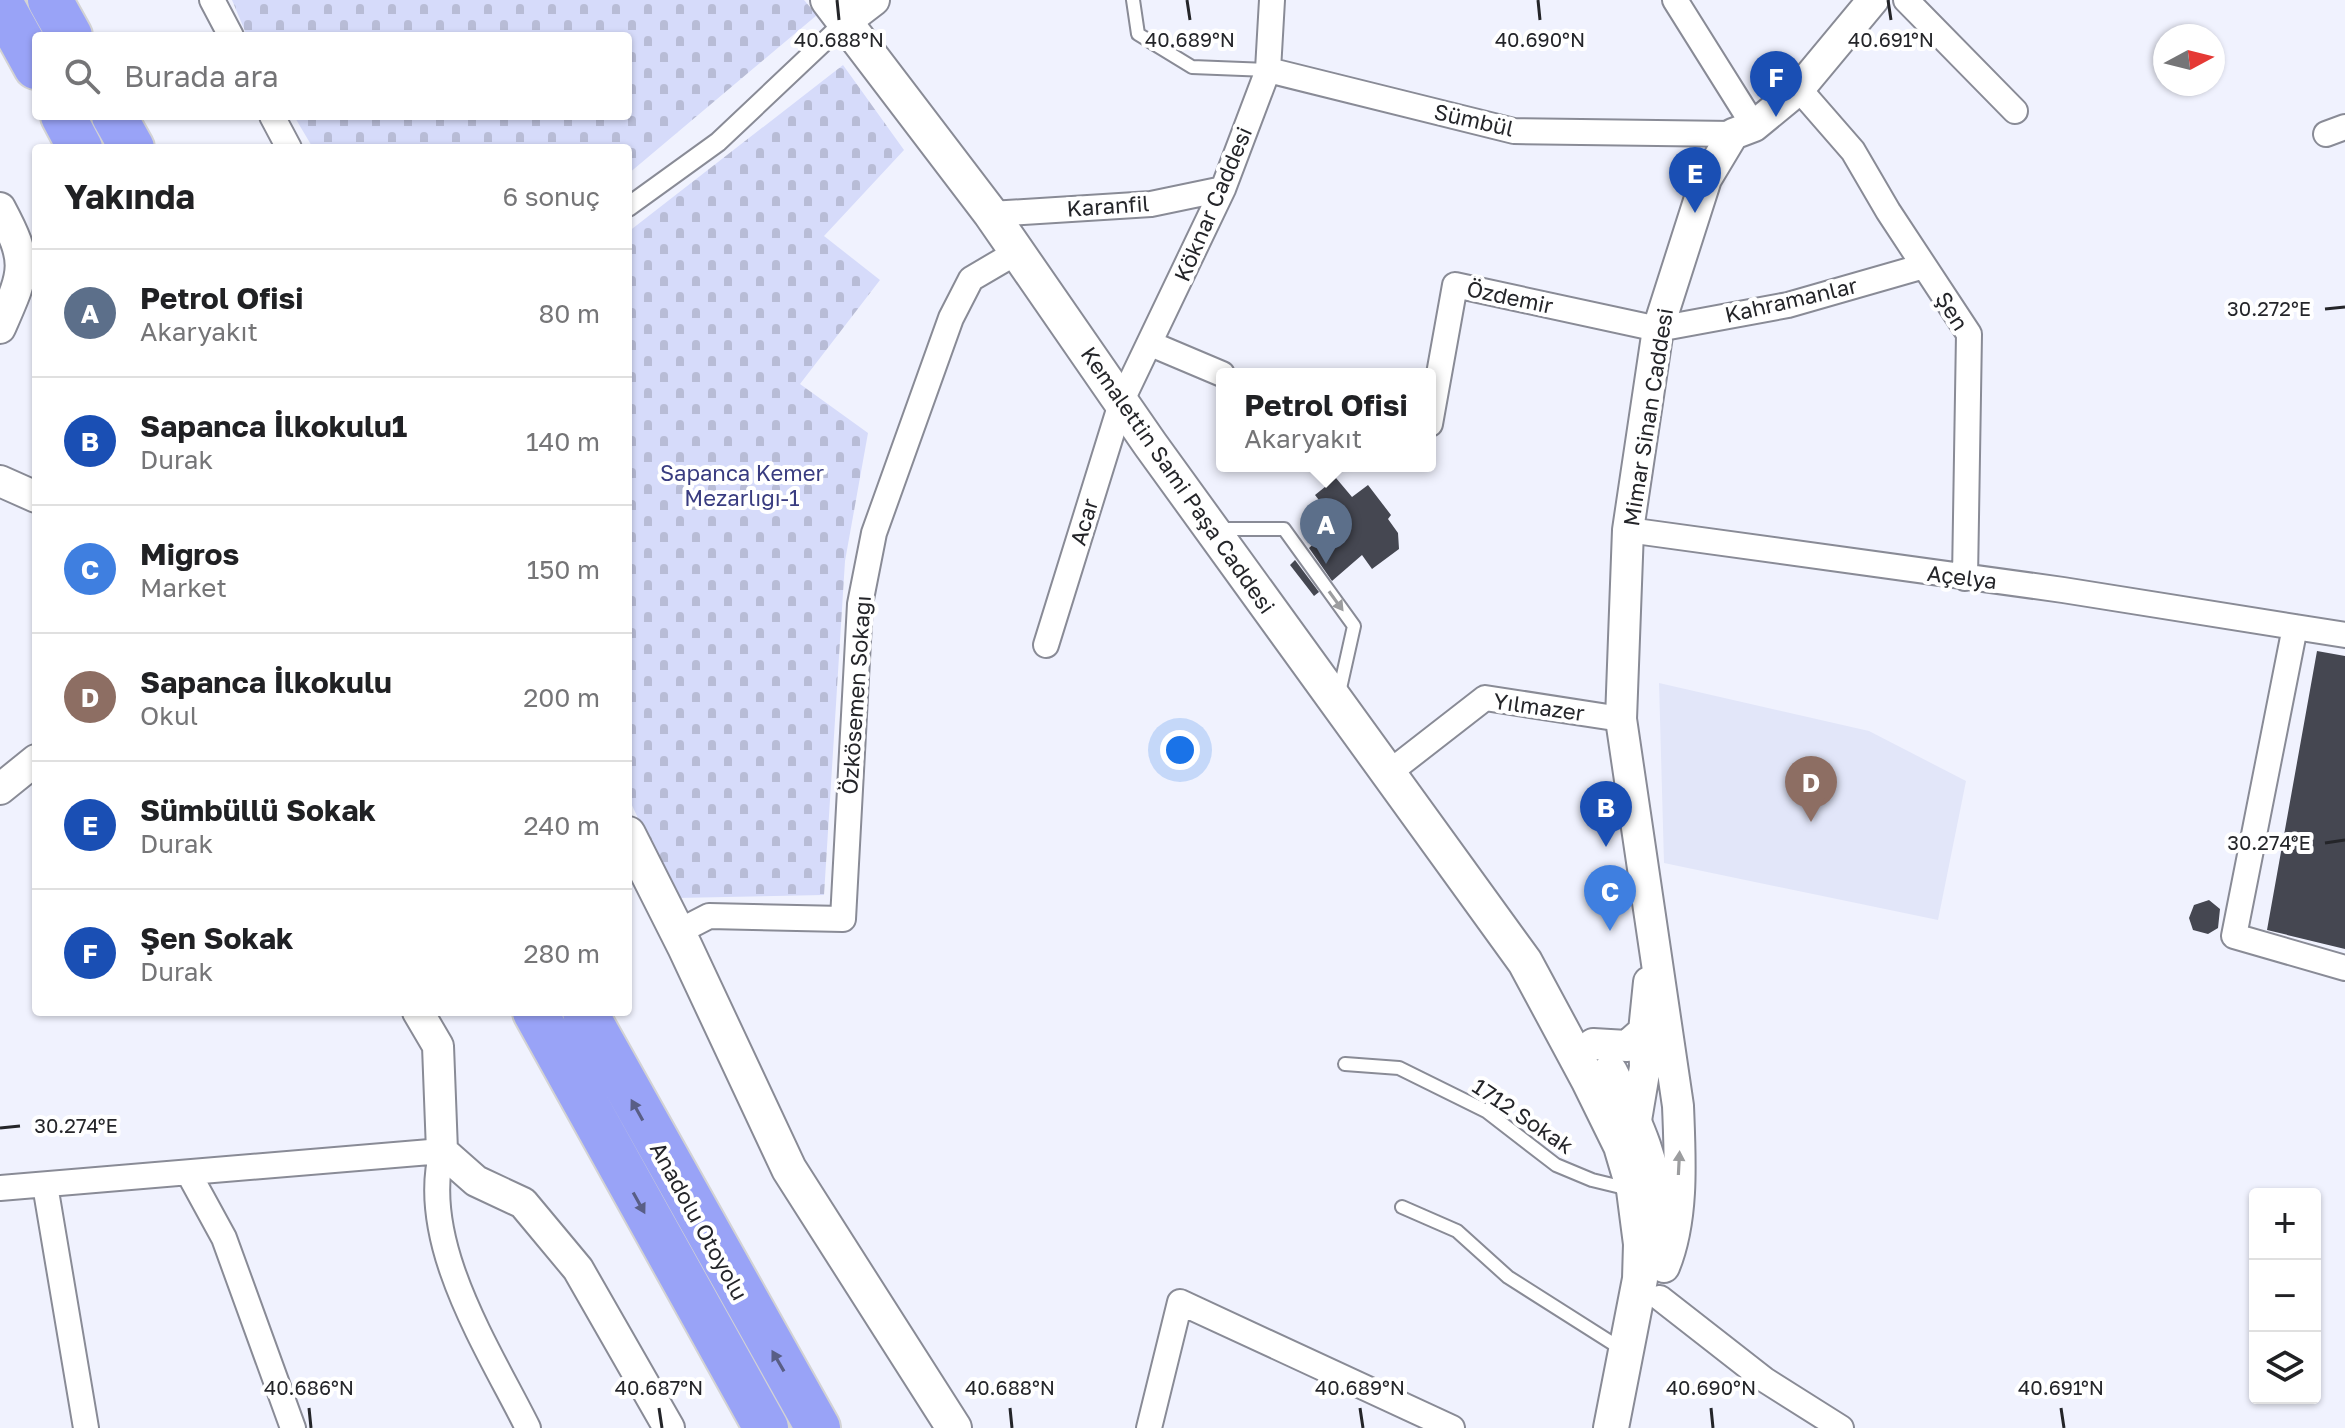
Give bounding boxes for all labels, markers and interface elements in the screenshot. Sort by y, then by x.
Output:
north arrow [2153,24,2225,96]
text: 40.688°N [794,27,884,51]
text: 40.689°N [1145,27,1235,51]
text: 40.690°N [1495,27,1585,51]
text: 40.691°N [1848,27,1934,51]
search box [32,32,632,120]
pin: F [1750,51,1802,117]
icon: search [60,54,104,98]
text: Burada ara [124,58,279,94]
street label: Sümbül [1432,97,1516,142]
street label: Köknar Caddesi [1168,123,1257,285]
pin: E [1669,147,1721,213]
text: Yakında [64,176,195,216]
text: 6 sonuç [502,181,600,212]
street label: Karanfil [1066,189,1150,222]
street label: Kahramanlar [1722,271,1860,328]
street label: Özdemir [1464,274,1556,319]
text: Petrol Ofisi [140,280,303,316]
street label: Şen [1930,286,1975,335]
text: 30.272°E [2227,296,2311,320]
text: A [81,298,99,329]
text: 80 m [539,298,600,329]
street label: Mimar Sinan Caddesi [1617,306,1678,528]
text: Akaryakıt [140,316,258,347]
street label: Kemalettin Sami Paşa Caddesi [1076,341,1281,618]
popup [1216,368,1436,472]
text: Petrol Ofisi [1244,387,1408,423]
text: Sapanca İlkokulu1 [140,408,407,444]
text: Akaryakıt [1244,423,1362,454]
text: B [81,426,99,457]
text: 140 m [526,426,600,457]
text: Durak [140,444,213,475]
park label: Sapanca Kemer Mezarlığı-1 [660,459,825,511]
street label: Acar [1064,495,1103,549]
pin: A [1300,498,1352,564]
text: Migros [140,536,239,572]
text: C [81,554,99,585]
text: 150 m [527,554,600,585]
street label: Açelya [1926,559,1998,594]
text: Market [140,572,227,603]
one-way arrow [1328,591,1343,612]
street label: Özkösemen Sokağı [835,595,876,795]
text: Sapanca İlkokulu [140,664,392,700]
text: D [81,682,99,713]
text: 200 m [523,682,600,713]
street label: Yılmazer [1492,687,1587,726]
text: Okul [140,700,198,731]
your location [1160,730,1200,770]
pin: D [1785,756,1837,822]
pin: B [1580,781,1632,847]
text: Sümbüllü Sokak [140,792,376,828]
text: E [82,810,98,841]
text: 240 m [523,810,600,841]
text: Durak [140,828,213,859]
text: 30.274°E [2227,830,2311,854]
pin: C [1584,865,1636,931]
text: Şen Sokak [140,920,293,956]
text: F [82,938,98,969]
text: 280 m [523,938,600,969]
text: Durak [140,956,213,987]
street label: 1712 Sokak [1468,1072,1579,1159]
one-way arrow [630,1098,644,1121]
text: 30.274°E [34,1113,118,1137]
street label: Anadolu Otoyolu [645,1137,754,1305]
one-way arrow [1673,1150,1686,1175]
map controls [2249,1188,2321,1404]
button: + [2249,1188,2321,1260]
one-way arrow [632,1192,646,1215]
button: − [2249,1260,2321,1332]
button: layers [2249,1332,2321,1404]
one-way arrow [771,1349,785,1372]
text: 40.686°N [264,1375,354,1399]
text: 40.687°N [615,1375,703,1399]
text: 40.688°N [965,1375,1055,1399]
text: 40.689°N [1315,1375,1405,1399]
text: 40.690°N [1666,1375,1756,1399]
text: 40.691°N [2018,1375,2104,1399]

